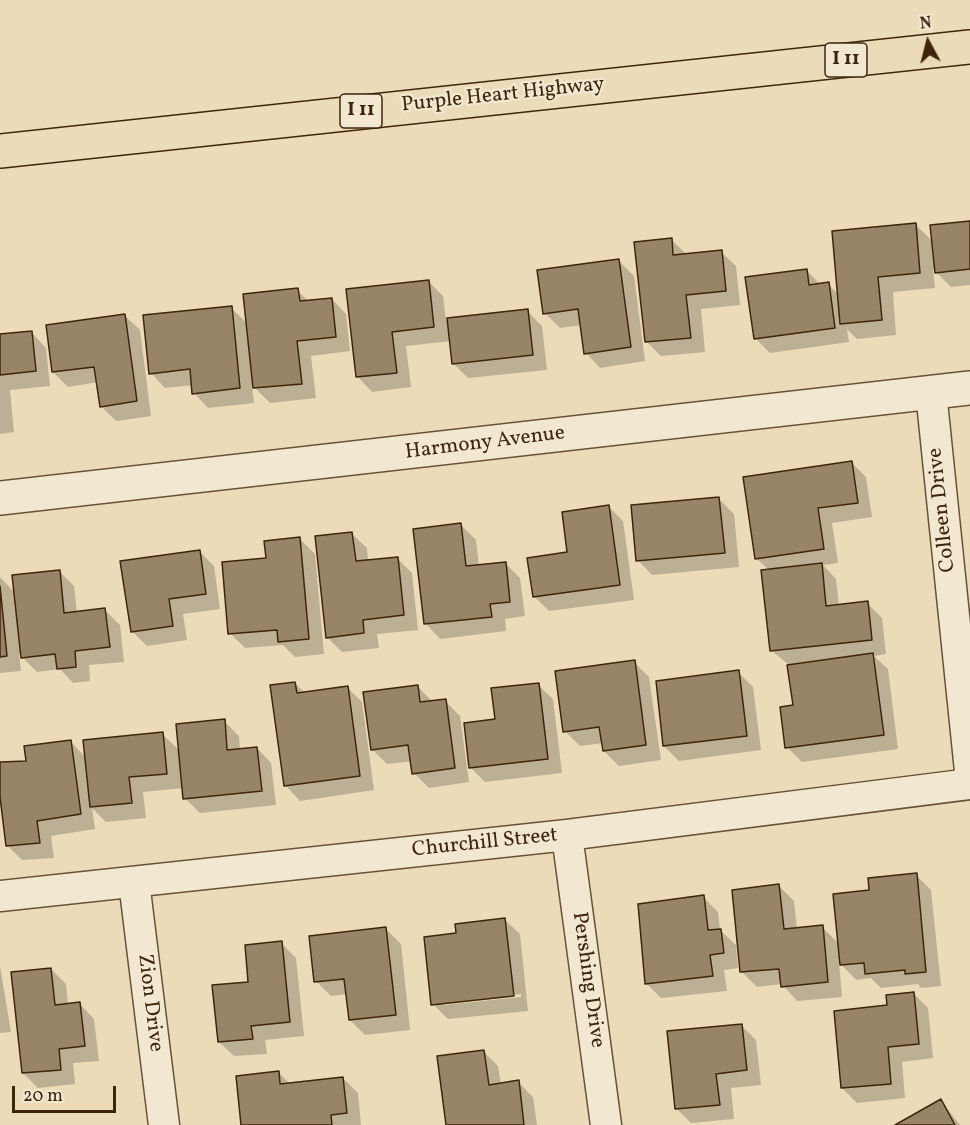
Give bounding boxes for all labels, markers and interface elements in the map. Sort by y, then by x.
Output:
north arrow [898,12,958,72]
text: N [919,13,933,36]
road number: I 11 [825,43,867,77]
street label: Purple Heart Highway [400,73,606,119]
road number: I 11 [340,94,382,128]
street label: Harmony Avenue [404,422,566,466]
street label: Colleen Drive [924,446,962,574]
street label: Churchill Street [411,824,559,864]
street label: Pershing Drive [565,910,609,1050]
street label: Zion Drive [130,952,168,1054]
scale bar [15,1074,118,1112]
text: 20 m [23,1084,63,1109]

